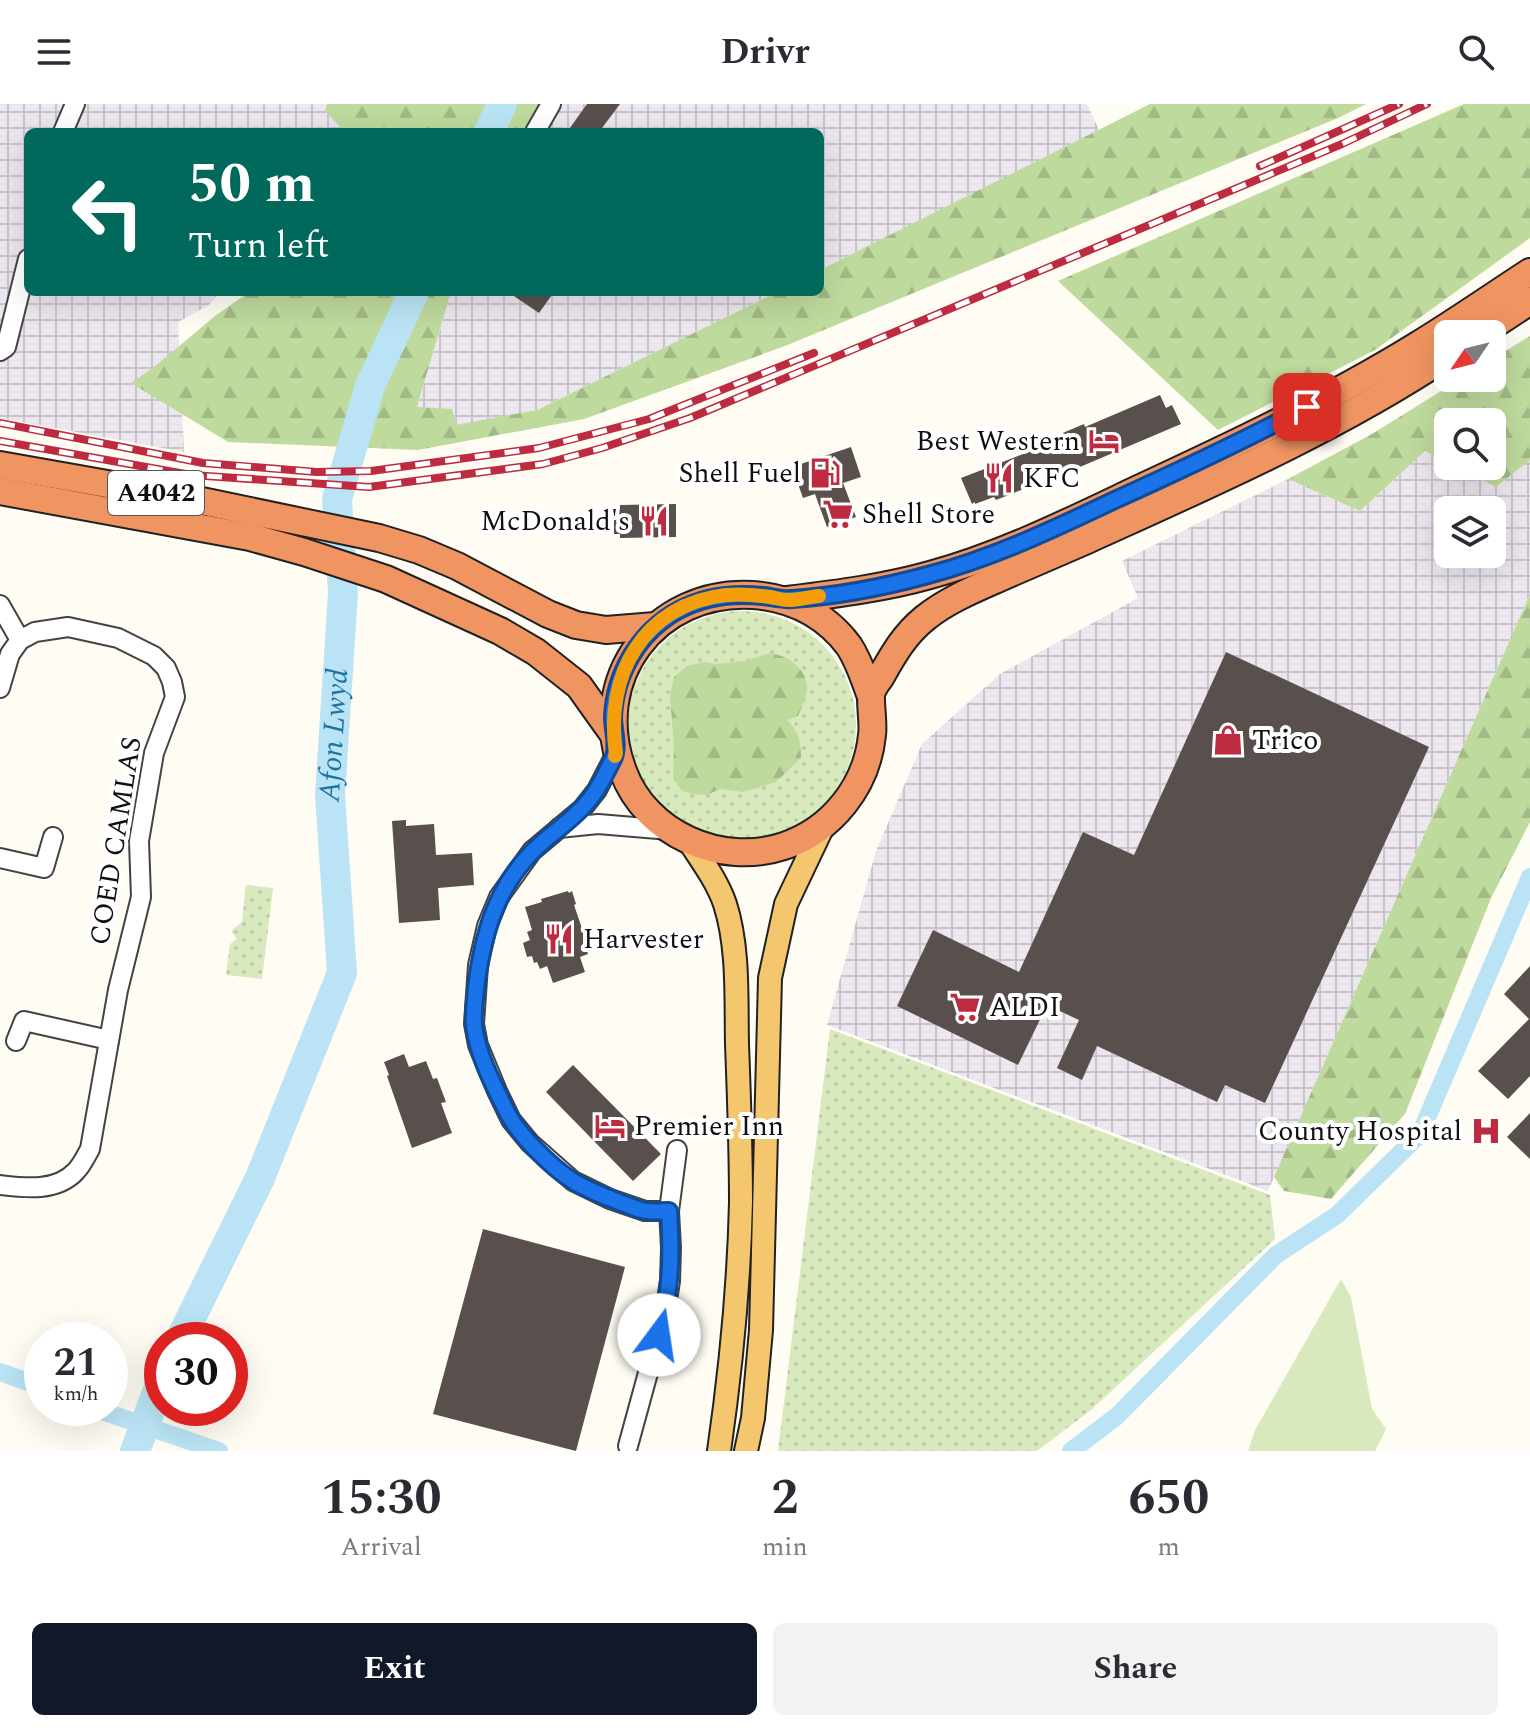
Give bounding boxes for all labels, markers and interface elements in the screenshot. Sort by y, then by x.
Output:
text: Drivr [720,25,810,80]
icon: menu [32,30,76,74]
icon: search [1454,30,1498,74]
text: 50 m [188,142,315,227]
icon: left [56,160,160,264]
text: Turn left [188,219,329,274]
north arrow [1434,320,1506,392]
map controls [1434,320,1506,568]
pin [1273,373,1341,441]
icon: arrive [1285,385,1329,429]
button: search [1434,408,1506,480]
place label: Best Western [916,420,1080,463]
hotel icon: Best Western [1087,424,1121,458]
place label: Shell Fuel [678,452,801,495]
fuel station icon: Shell Fuel [808,456,842,490]
place label: KFC [1023,457,1081,500]
restaurant icon: KFC [982,461,1016,495]
road number: A4042 [108,471,204,515]
place label: Shell Store [862,493,995,536]
button: layers [1434,496,1506,568]
supermarket icon: Shell Store [821,497,855,531]
place label: McDonald's [480,500,630,543]
restaurant icon: McDonald's [637,504,671,538]
water label: Afon Lwyd [307,667,361,804]
place label: Trico [1252,719,1318,762]
shop icon: Trico [1211,723,1245,757]
street label: COED CAMLAS [78,734,154,948]
place label: Harvester [583,918,704,961]
restaurant icon: Harvester [542,922,576,956]
place label: ALDI [989,986,1060,1029]
supermarket icon: ALDI [948,990,982,1024]
place label: Premier Inn [634,1105,784,1148]
hotel icon: Premier Inn [593,1109,627,1143]
place label: County Hospital [1258,1110,1462,1153]
hospital icon: County Hospital [1469,1114,1503,1148]
position arrow [617,1293,701,1377]
speed limit sign: 30 [144,1322,248,1426]
text: 21 [54,1333,98,1394]
text: km/h [54,1379,99,1409]
text: 15:30 [321,1462,441,1535]
text: 2 [771,1462,798,1535]
text: 650 [1128,1462,1209,1535]
text: Arrival [341,1527,422,1567]
text: min [762,1527,808,1567]
text: m [1158,1527,1180,1567]
button: Exit [32,1623,757,1715]
button: Share [773,1623,1498,1715]

